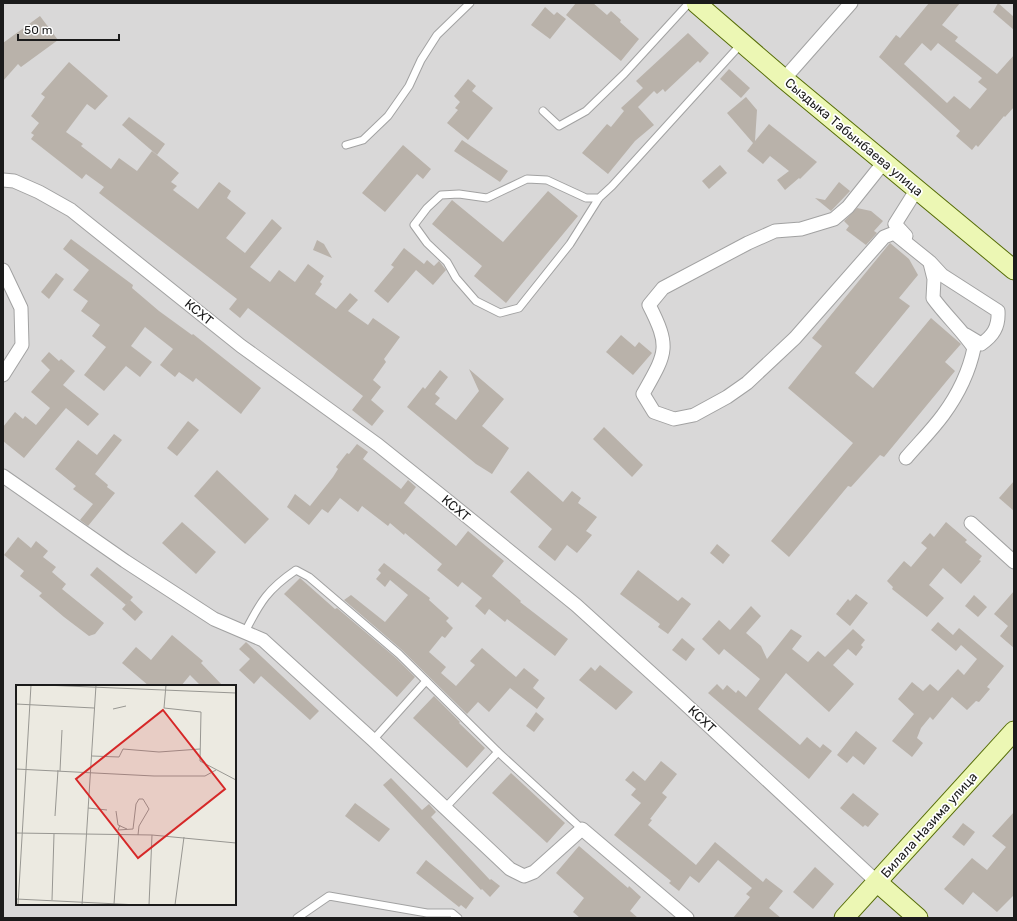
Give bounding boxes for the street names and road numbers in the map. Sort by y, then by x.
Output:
street label: Сыздыка Табынбаева улица [782,75,926,199]
street label: КСХТ [182,296,217,328]
street label: КСХТ [439,492,474,524]
street label: КСХТ [685,703,719,736]
street label: Билала Назима улица [878,769,980,881]

